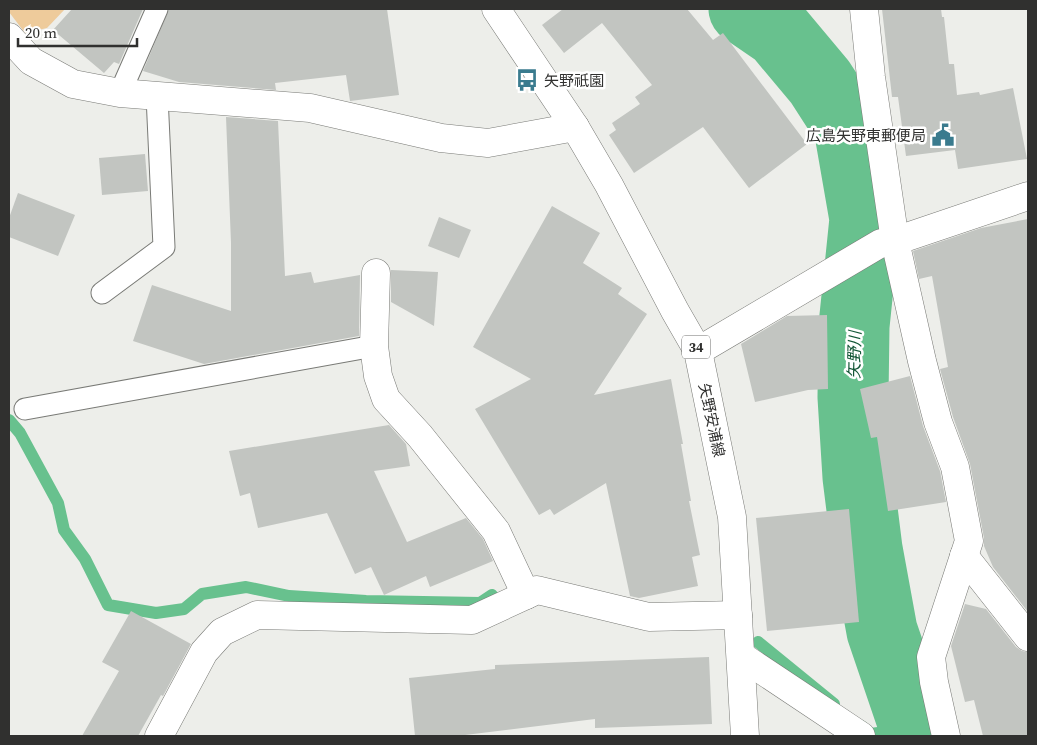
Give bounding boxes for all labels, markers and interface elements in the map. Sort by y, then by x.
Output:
scale bar [18,15,136,47]
text: 20 m [25,22,57,43]
bus stop icon: 矢野祇園 [514,67,540,93]
place label: 矢野祇園 [544,70,604,91]
public building icon: 広島矢野東郵便局 [930,122,956,148]
place label: 広島矢野東郵便局 [806,125,926,146]
water label: 矢野川 [843,329,865,379]
road number: 34 [682,336,710,358]
street label: 矢野安浦線 [694,381,730,459]

